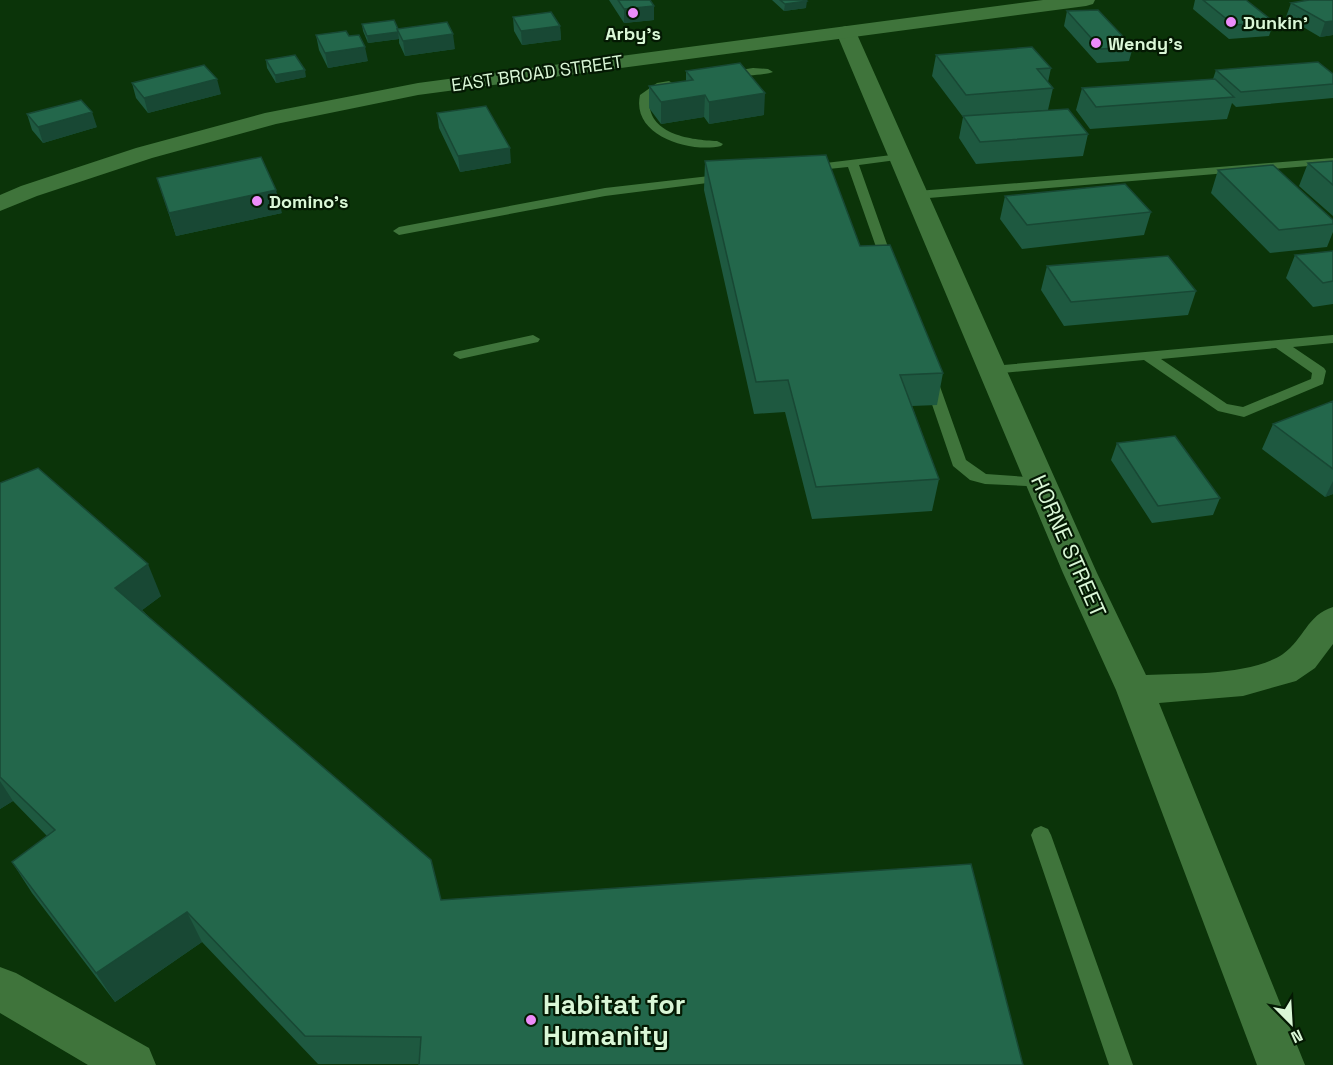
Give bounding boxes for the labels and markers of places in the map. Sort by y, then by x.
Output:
marker: Arby's [626,6,640,20]
place label: Dunkin' [1243,11,1308,34]
marker: Dunkin' [1224,15,1238,29]
place label: Arby's [605,22,661,45]
place label: Wendy's [1108,32,1183,55]
marker: Wendy's [1089,36,1103,50]
place label: Domino's [269,190,348,213]
marker: Domino's [250,194,264,208]
place label: Habitat for Humanity [543,987,685,1053]
marker: Habitat for Humanity [524,1013,538,1027]

